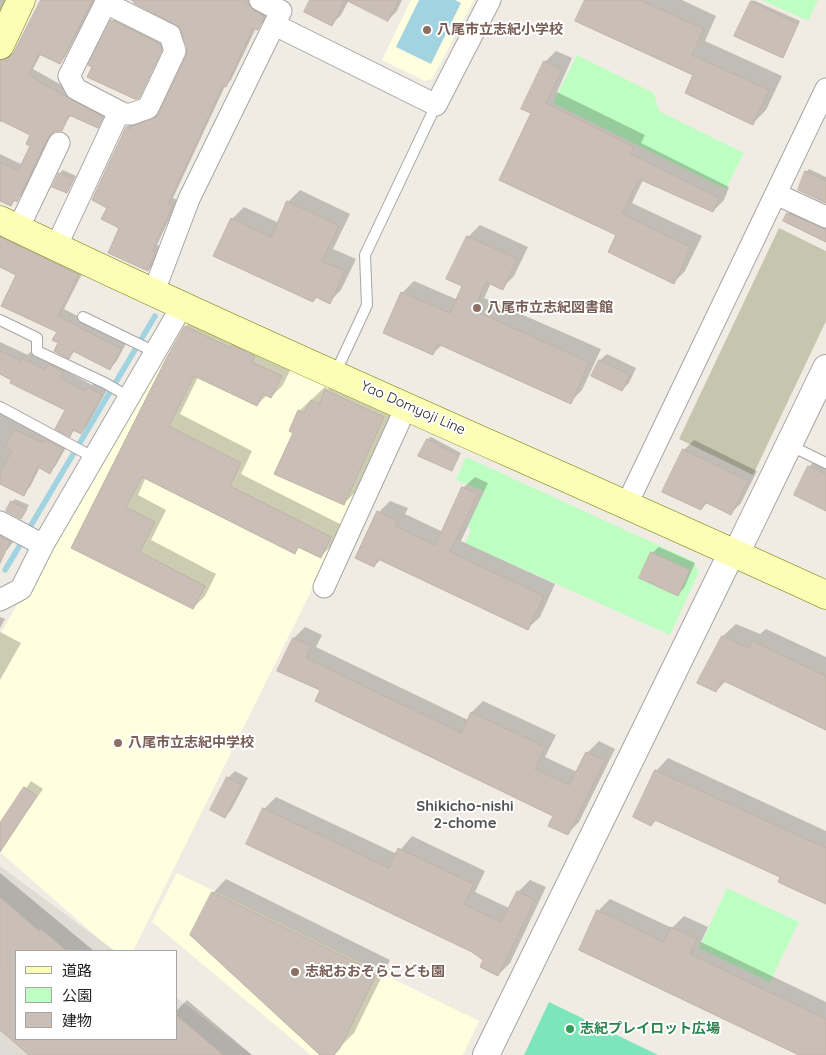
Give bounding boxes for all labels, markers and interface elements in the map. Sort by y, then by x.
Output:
place label: 八尾市立志紀小学校 [437,22,563,38]
marker: 八尾市立志紀小学校 [421,24,433,36]
place label: 八尾市立志紀図書館 [487,300,613,316]
marker: 八尾市立志紀図書館 [471,302,483,314]
street label: Yao Domyoji Line [358,377,468,439]
place label: 八尾市立志紀中学校 [128,735,254,751]
marker: 八尾市立志紀中学校 [112,737,124,749]
district label: Shikicho-nishi 2-chome [416,797,514,832]
legend [15,950,178,1040]
text: 道路 [62,961,92,980]
place label: 志紀おおぞらこども園 [305,964,445,980]
marker: 志紀おおぞらこども園 [289,966,301,978]
text: 公園 [62,986,92,1005]
text: 建物 [62,1011,92,1030]
place label: 志紀プレイロット広場 [580,1021,720,1037]
marker: 志紀プレイロット広場 [564,1023,576,1035]

